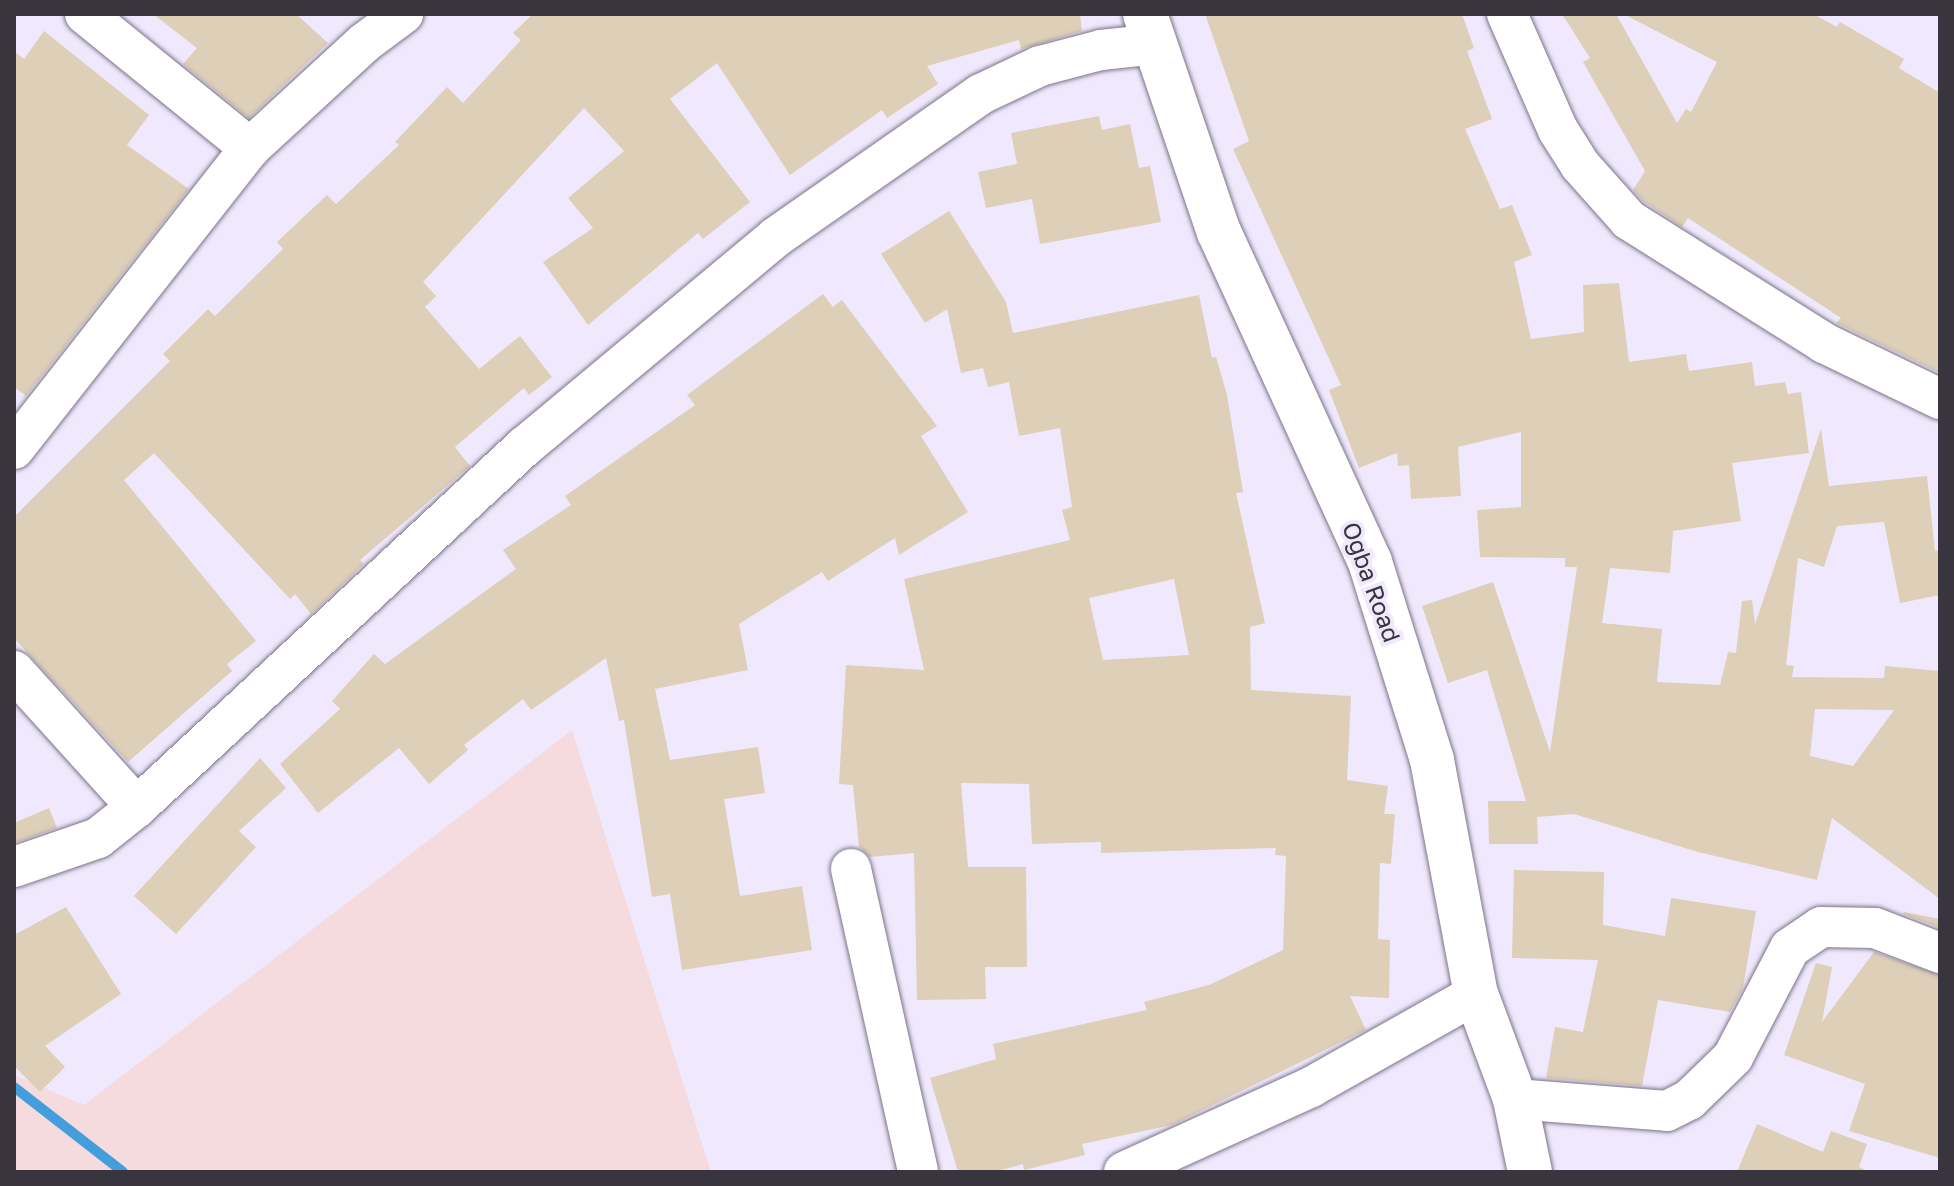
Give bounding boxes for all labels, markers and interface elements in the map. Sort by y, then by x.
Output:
street label: Ogba Road [1337,518,1407,646]

